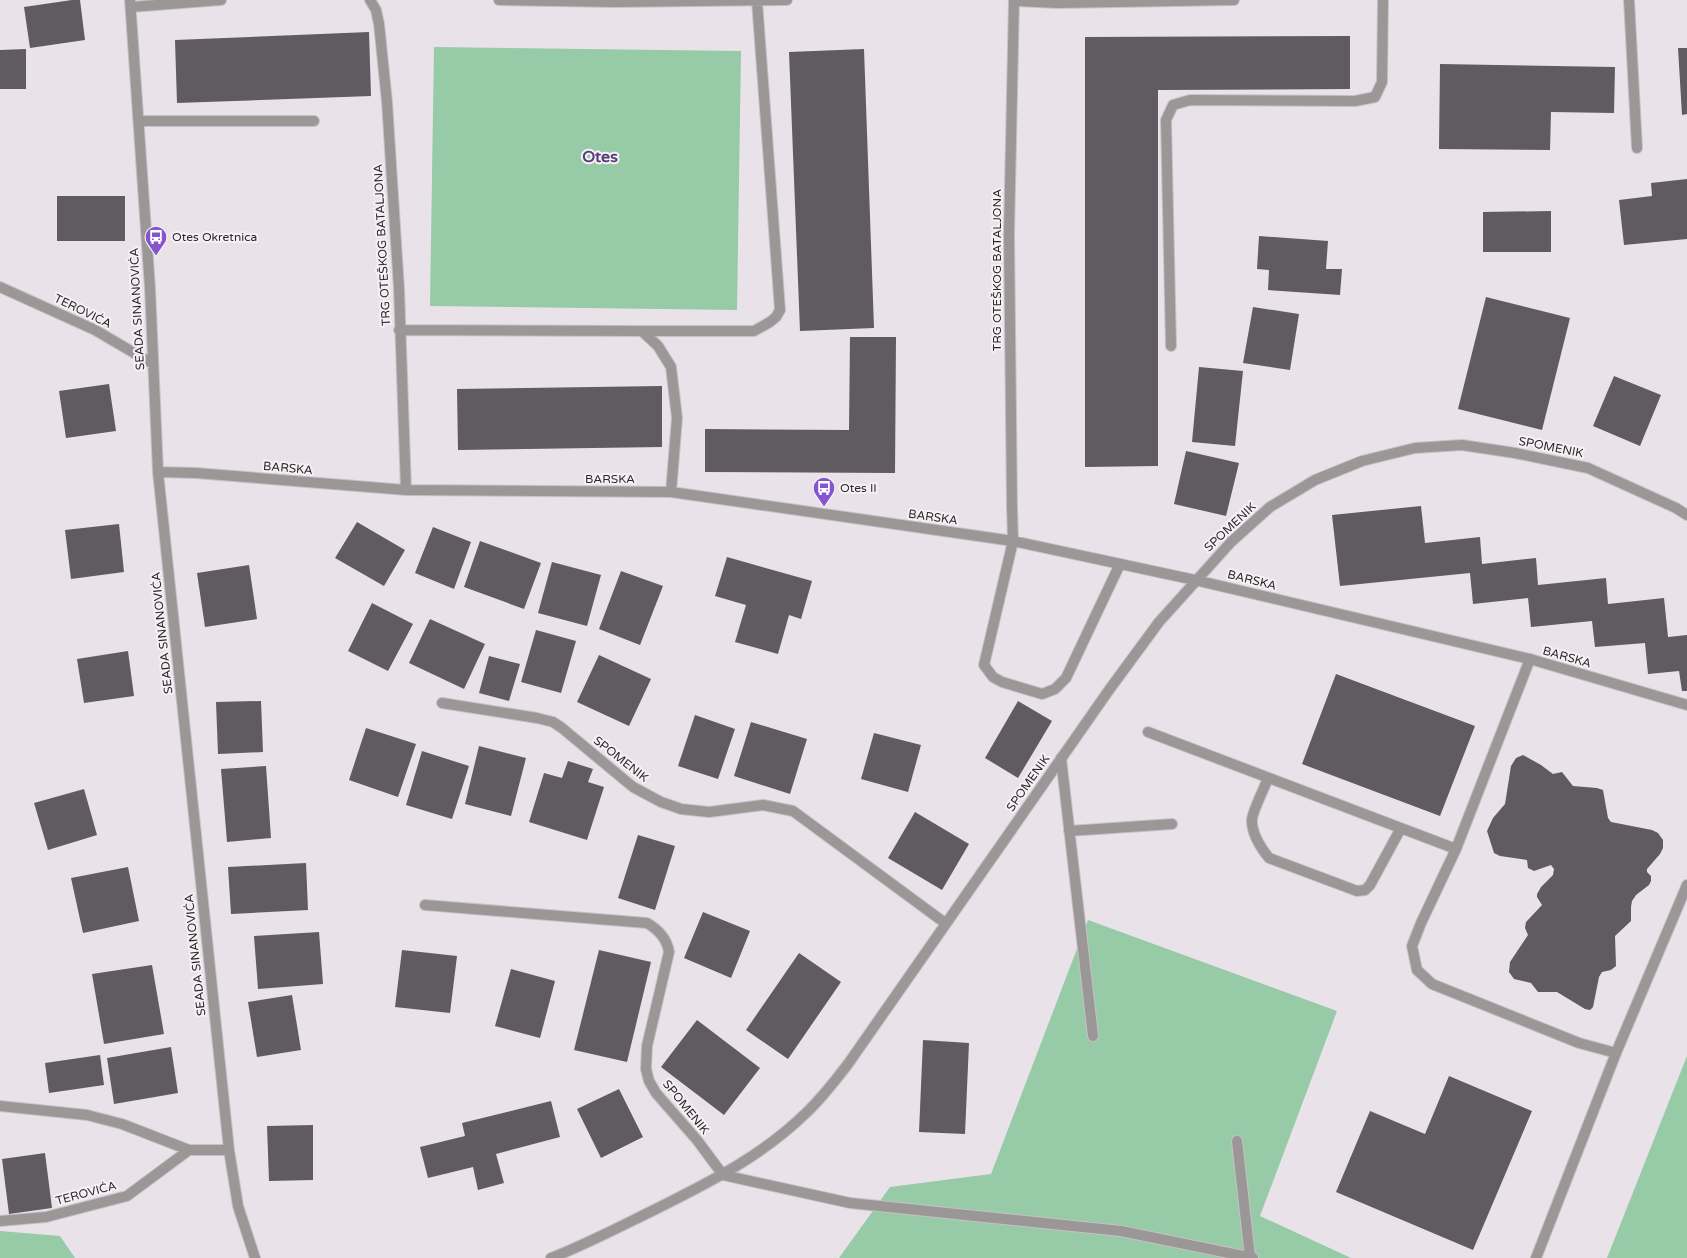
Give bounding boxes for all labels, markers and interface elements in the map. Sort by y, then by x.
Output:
district label: Otes [582,147,618,167]
street label: TRG OTEŠKOG BATALJONA [371,164,393,326]
street label: TRG OTEŠKOG BATALJONA [990,189,1004,351]
bus stop icon: Otes Okretnica [143,224,169,257]
place label: Otes Okretnica [172,230,257,244]
street label: SEADA SINANOVIĆA [127,247,147,371]
street label: TEROVIĆA [52,291,114,331]
street label: SPOMENIK [1517,434,1585,460]
street label: BARSKA [263,459,314,477]
street label: BARSKA [585,472,635,486]
bus stop icon: Otes II [811,475,837,508]
place label: Otes II [840,481,877,495]
street label: SPOMENIK [1201,500,1259,554]
street label: BARSKA [907,507,959,527]
street label: BARSKA [1226,567,1278,593]
street label: SEADA SINANOVIĆA [149,571,175,695]
street label: BARSKA [1541,643,1593,671]
street label: SPOMENIK [591,733,651,785]
street label: SPOMENIK [1003,752,1053,814]
street label: SEADA SINANOVIĆA [182,893,208,1017]
street label: SPOMENIK [660,1077,712,1137]
street label: TEROVIĆA [54,1178,118,1208]

